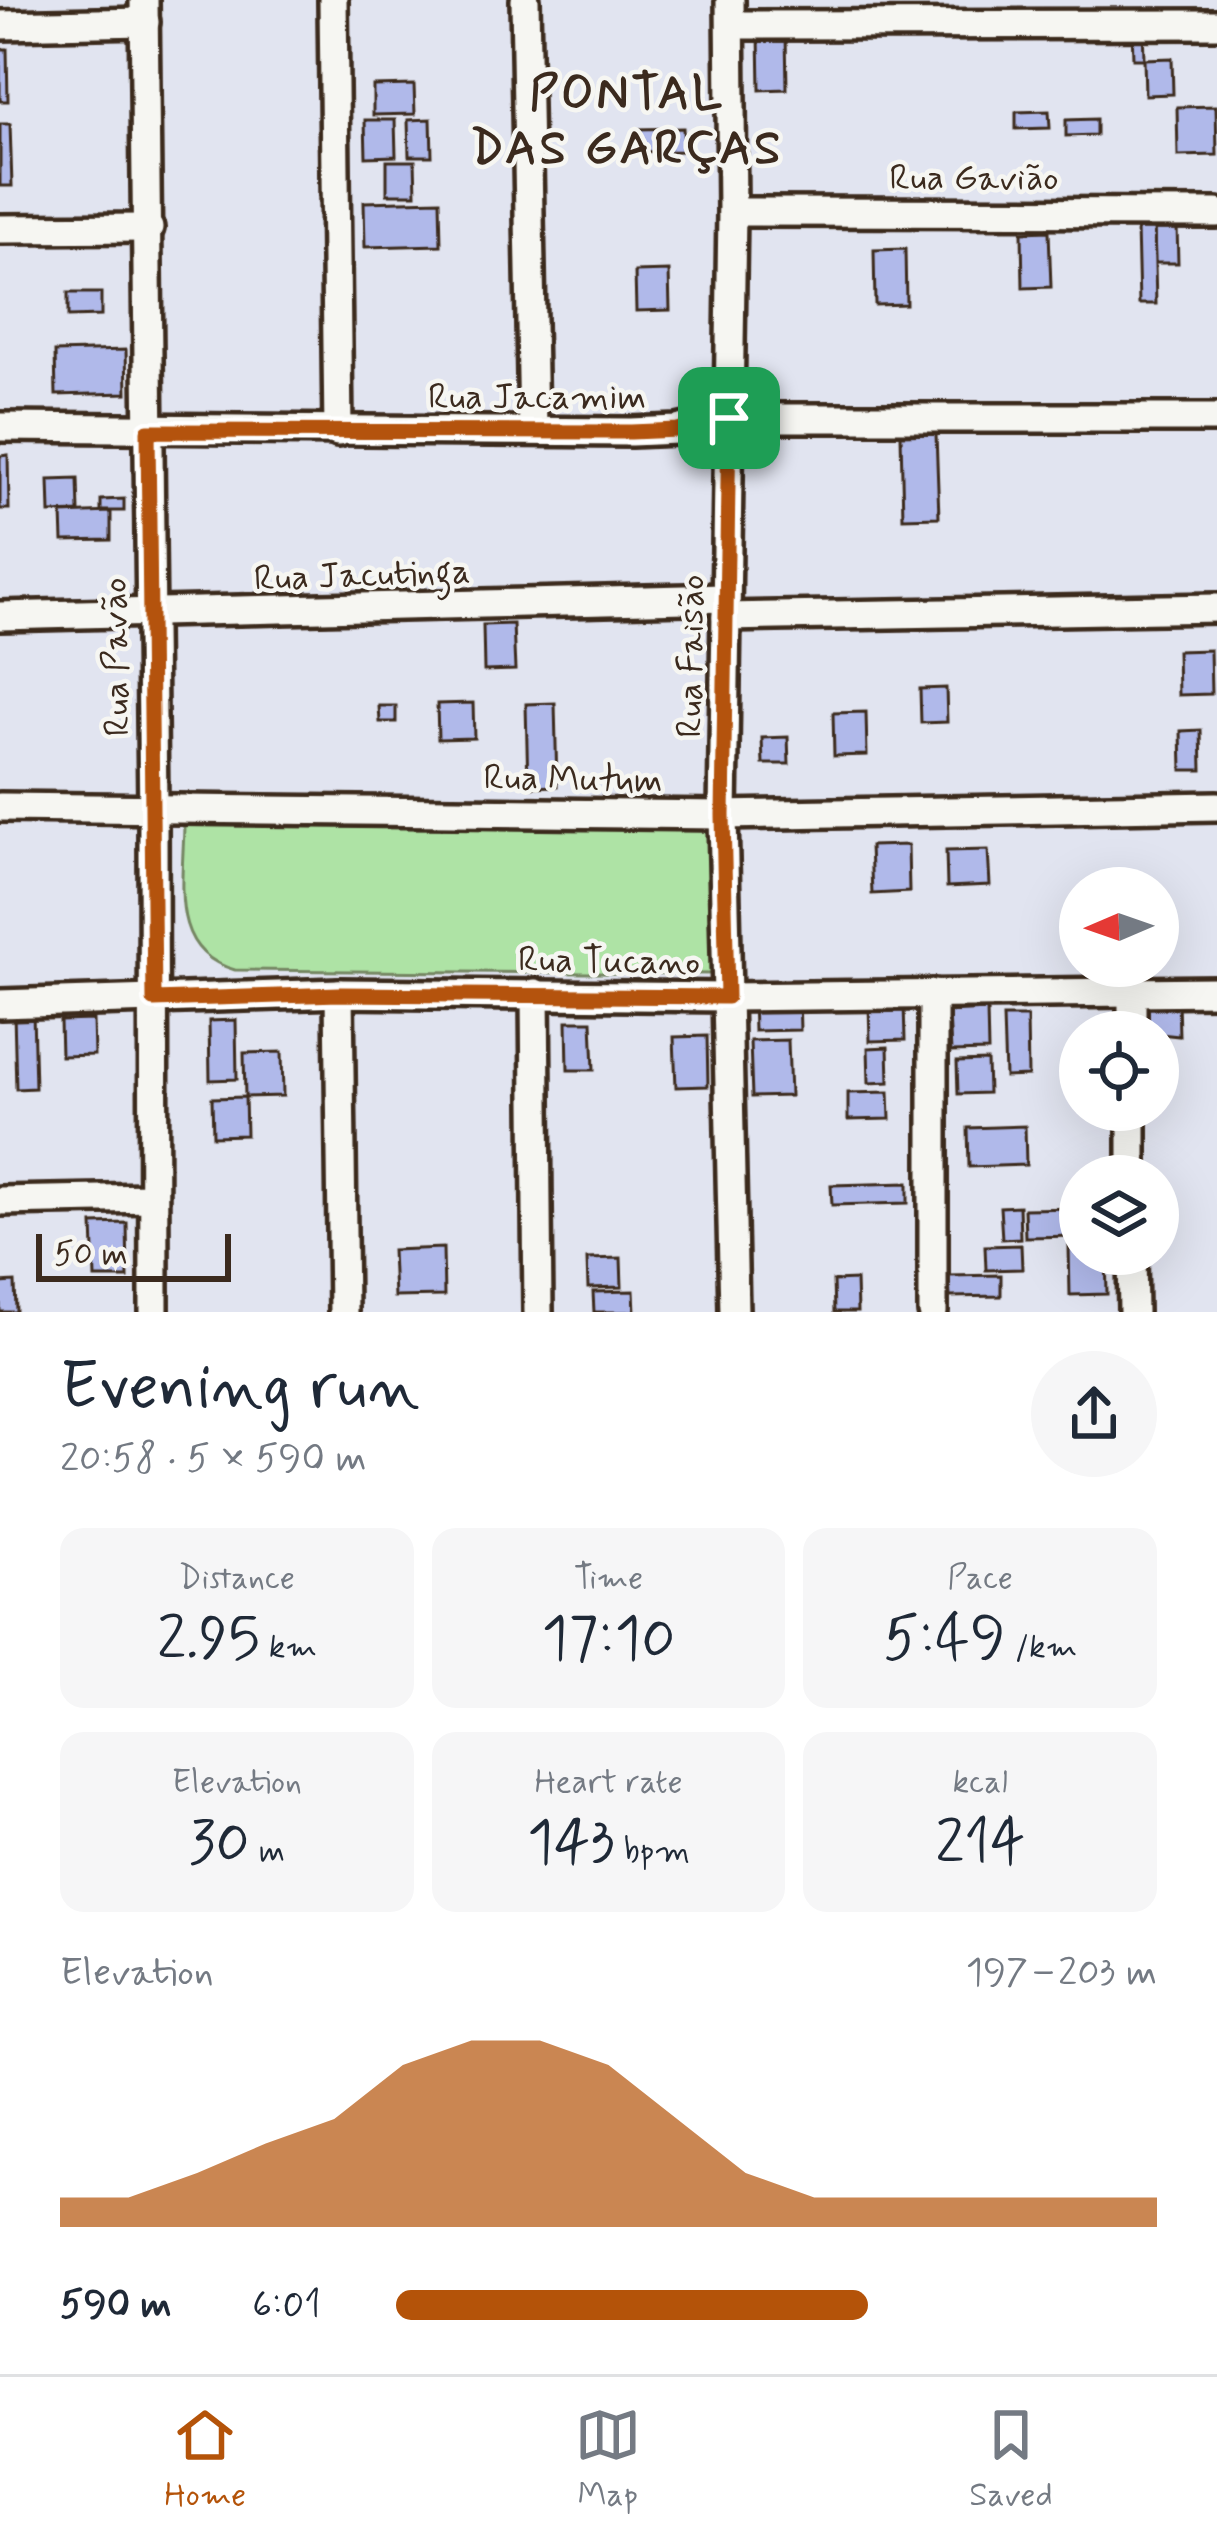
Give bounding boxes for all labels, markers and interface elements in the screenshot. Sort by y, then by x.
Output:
district label: PONTAL DAS GARÇAS [471,63,783,181]
street label: Rua Gavião [889,156,1059,203]
pin [678,367,780,469]
street label: Rua Jacamim [428,375,646,422]
icon: arrive [696,385,762,451]
street label: Rua Jacutinga [253,549,471,607]
street label: Rua Faisão [668,574,717,738]
street label: Rua Pavão [93,577,142,737]
street label: Rua Mutum [483,755,663,806]
north arrow [1059,867,1179,987]
map controls [1059,867,1179,1275]
street label: Rua Tucano [517,937,700,988]
button: locate [1059,1011,1179,1131]
button: layers [1059,1155,1179,1275]
scale bar [36,1228,231,1281]
text: 50 m [54,1233,128,1277]
text: Evening run [60,1346,420,1432]
button: share [1031,1351,1157,1477]
text: 20:58 · 5 × 590 m [60,1434,367,1485]
text: Distance [179,1557,295,1601]
text: Time [574,1557,643,1601]
text: Pace [947,1557,1013,1601]
text: 2.95 [157,1601,260,1680]
text: 17:10 [541,1601,676,1680]
text: 5:49 [883,1601,1006,1680]
text: km [260,1626,317,1670]
text: /km [1006,1626,1077,1670]
text: Elevation [172,1761,302,1805]
text: Heart rate [534,1761,683,1805]
text: kcal [952,1761,1008,1805]
text: 30 [189,1805,250,1884]
text: 143 [527,1805,615,1884]
text: 214 [935,1805,1025,1884]
text: m [250,1830,285,1874]
text: bpm [615,1830,690,1874]
text: Elevation [60,1948,214,1999]
text: 197–203 m [966,1948,1157,1999]
text: 590 m [60,2280,172,2331]
text: 6:01 [252,2280,321,2331]
tab: Home [164,2402,246,2518]
tab: Map [575,2402,641,2518]
tab: Saved [969,2402,1053,2518]

